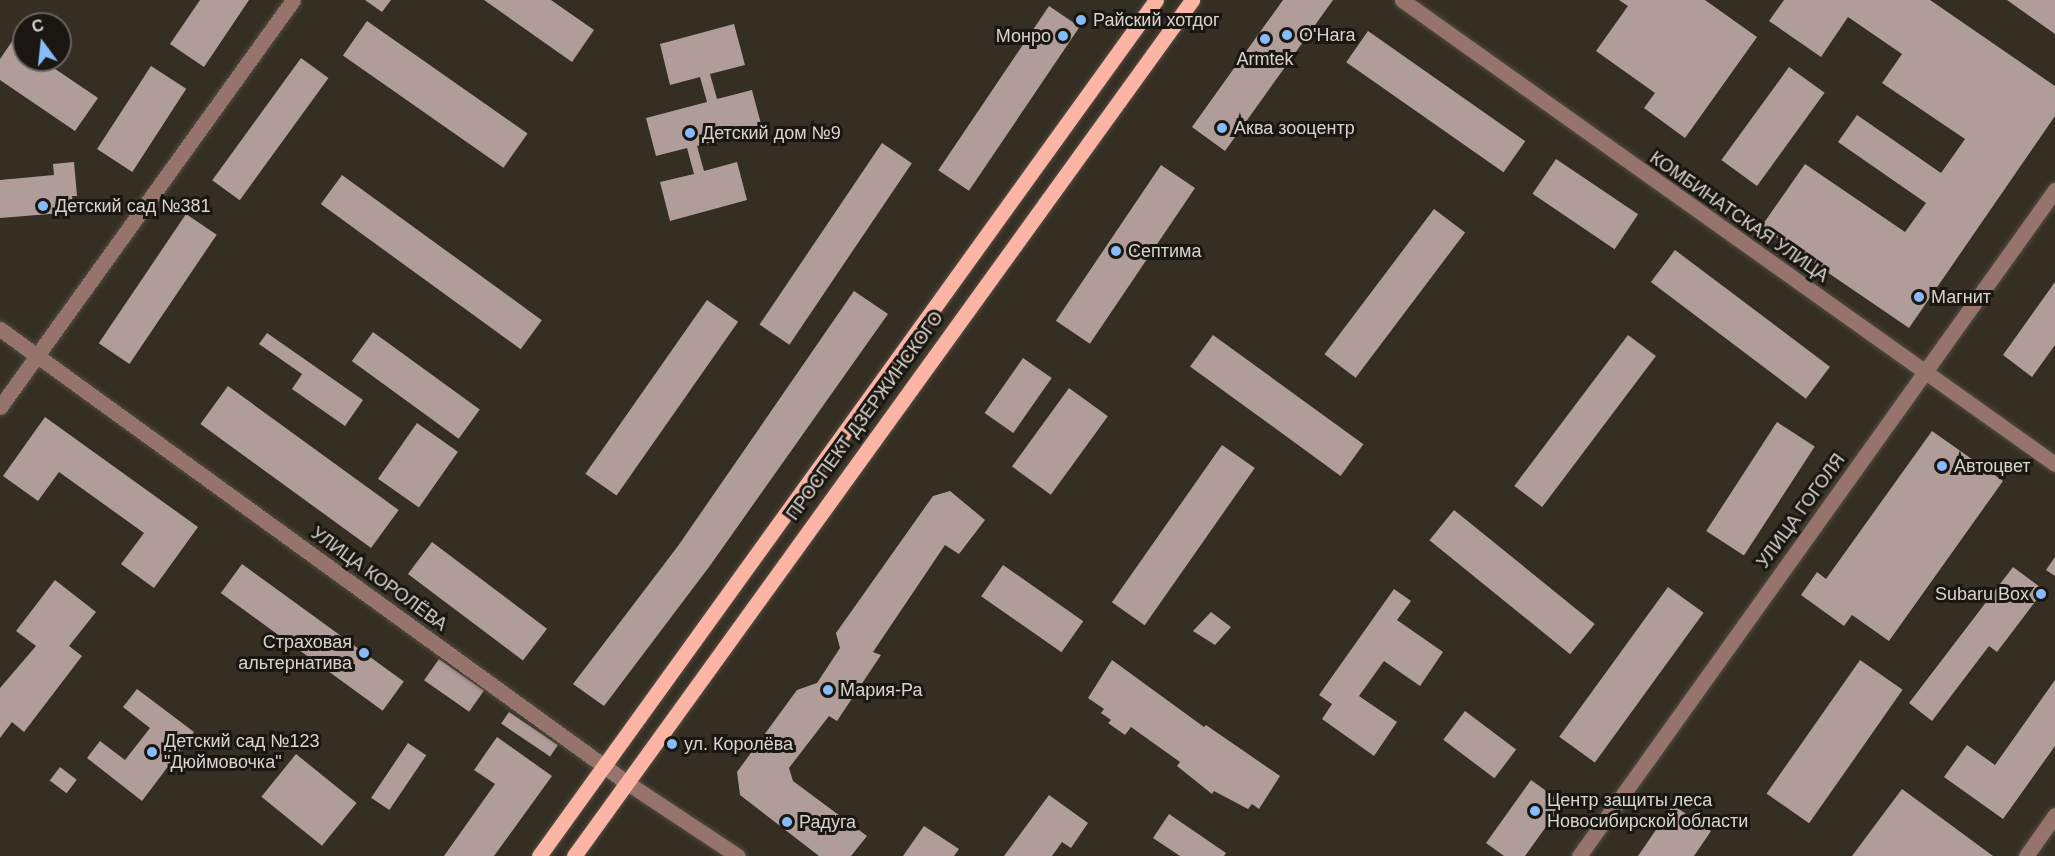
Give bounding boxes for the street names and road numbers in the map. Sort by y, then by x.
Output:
street label: КОМБИНАТСКАЯ УЛИЦА [1646,147,1832,287]
street label: ПРОСПЕКТ ДЗЕРЖИНСКОГО [782,308,948,524]
street label: УЛИЦА ГОГОЛЯ [1752,450,1850,572]
street label: УЛИЦА КОРОЛЁВА [307,522,451,636]

